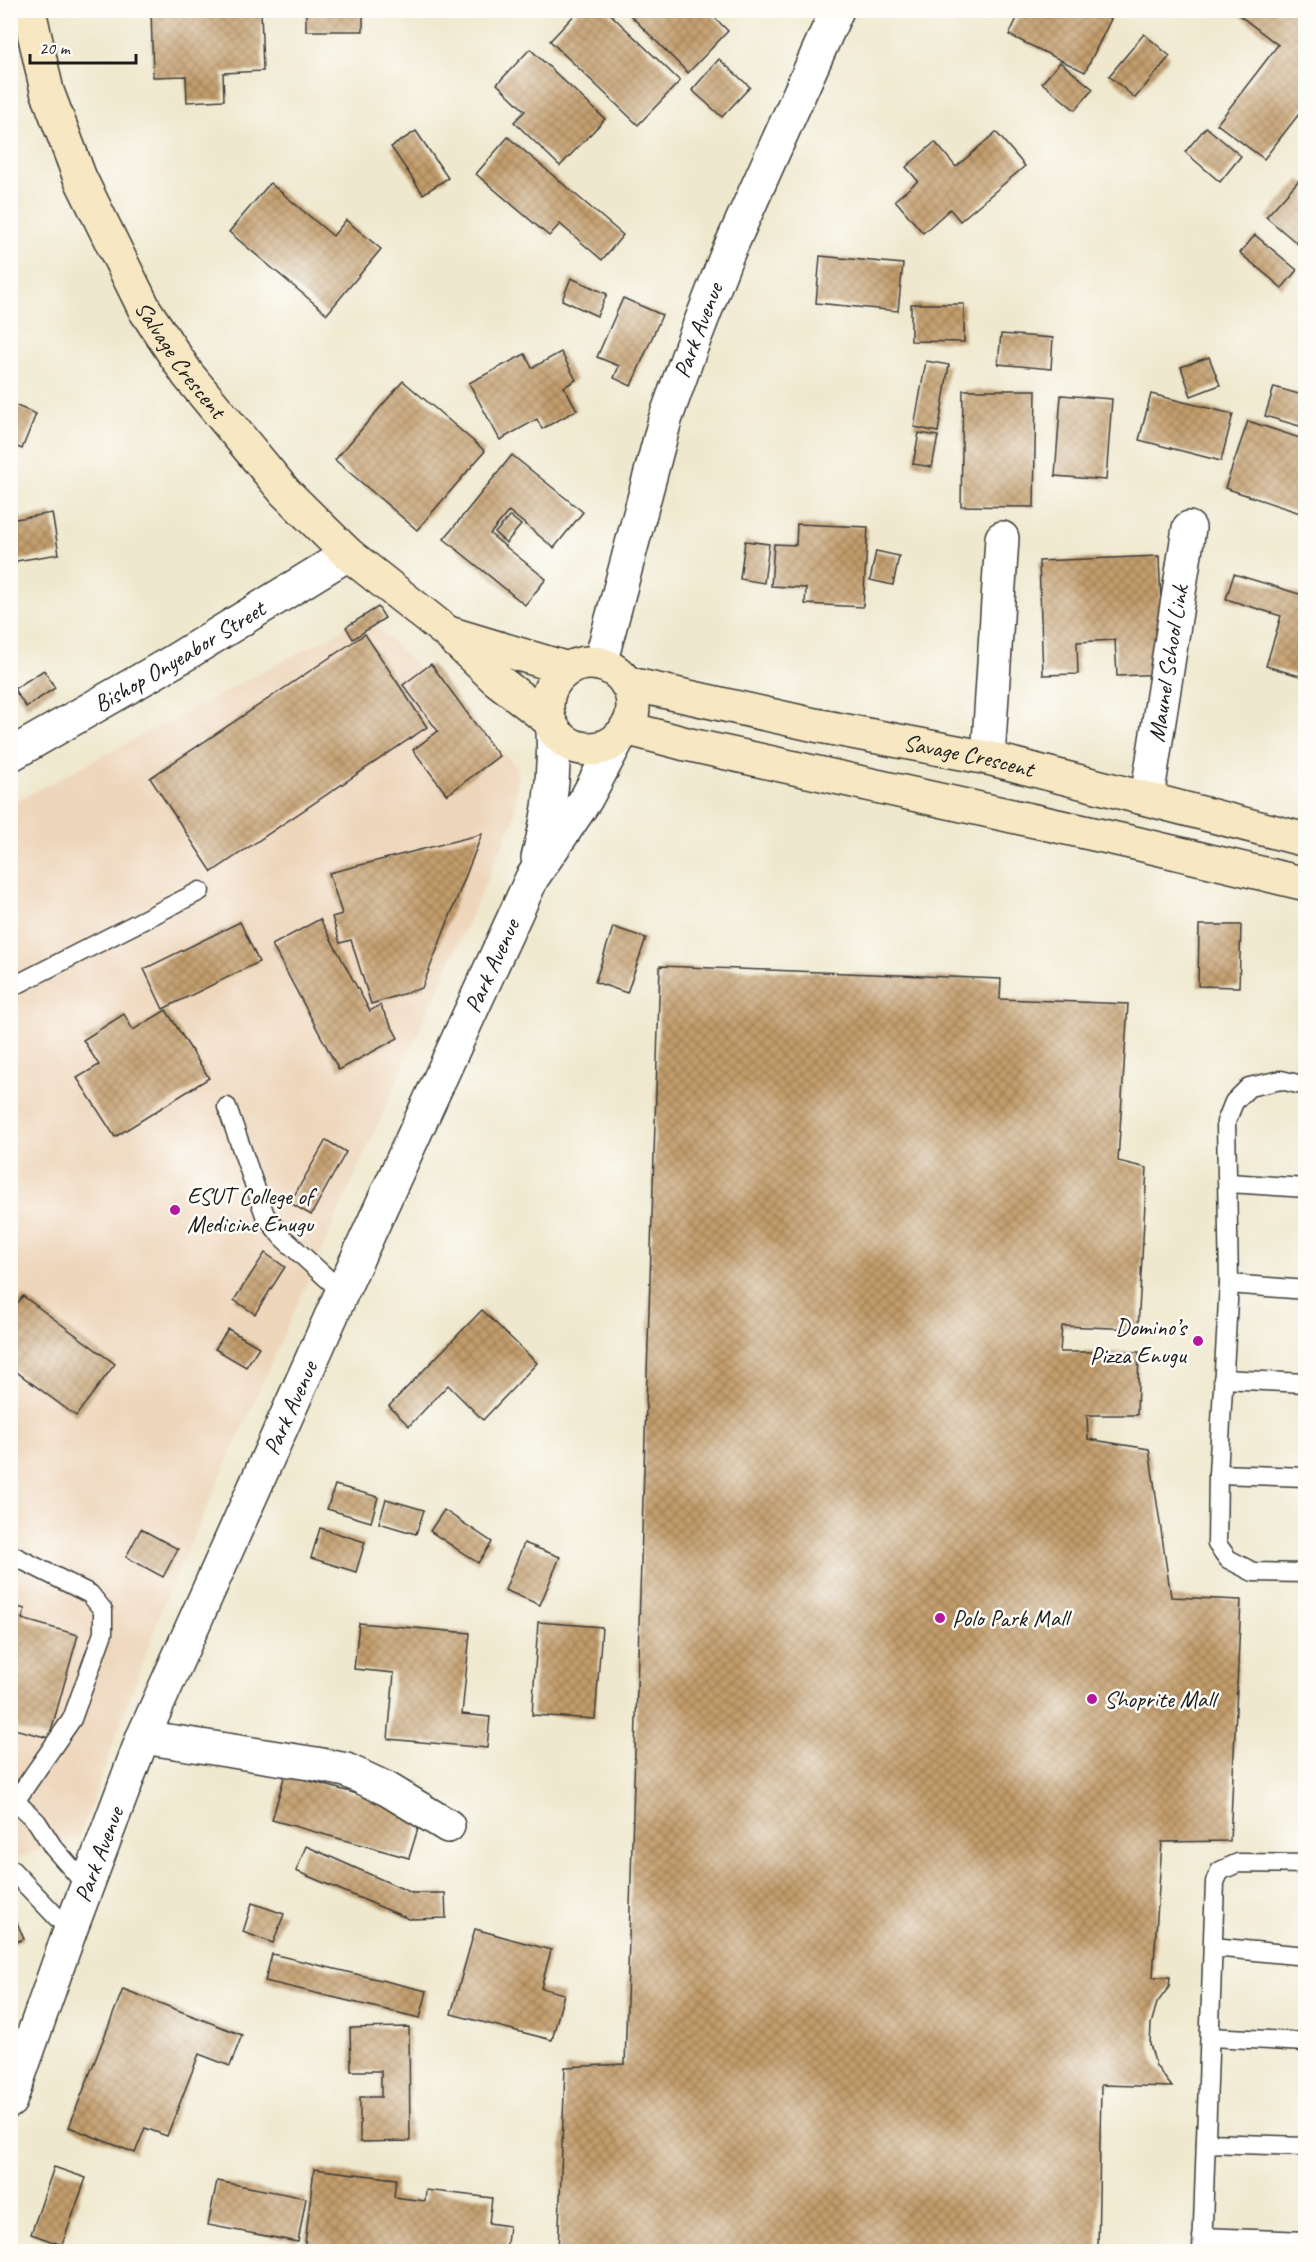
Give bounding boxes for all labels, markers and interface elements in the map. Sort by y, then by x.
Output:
scale bar [30,27,136,65]
text: 20 m [39,37,72,59]
street label: Park Avenue [666,277,730,382]
street label: Salvage Crescent [128,296,234,426]
street label: Maunel School Link [1141,581,1195,744]
street label: Bishop Onyeabor Street [88,593,272,719]
street label: Savage Crescent [901,727,1039,785]
street label: Park Avenue [457,912,527,1017]
place label: ESUT College of Medicine Enugu [187,1181,318,1239]
marker: ESUT College of Medicine Enugu [168,1203,182,1217]
place label: Domino’s Pizza Enugu [1090,1312,1189,1370]
marker: Domino’s Pizza Enugu [1191,1334,1205,1348]
street label: Park Avenue [256,1355,325,1459]
place label: Polo Park Mall [952,1603,1072,1633]
marker: Polo Park Mall [933,1611,947,1625]
place label: Shoprite Mall [1104,1684,1219,1714]
marker: Shoprite Mall [1085,1692,1099,1706]
street label: Park Avenue [67,1801,131,1906]

